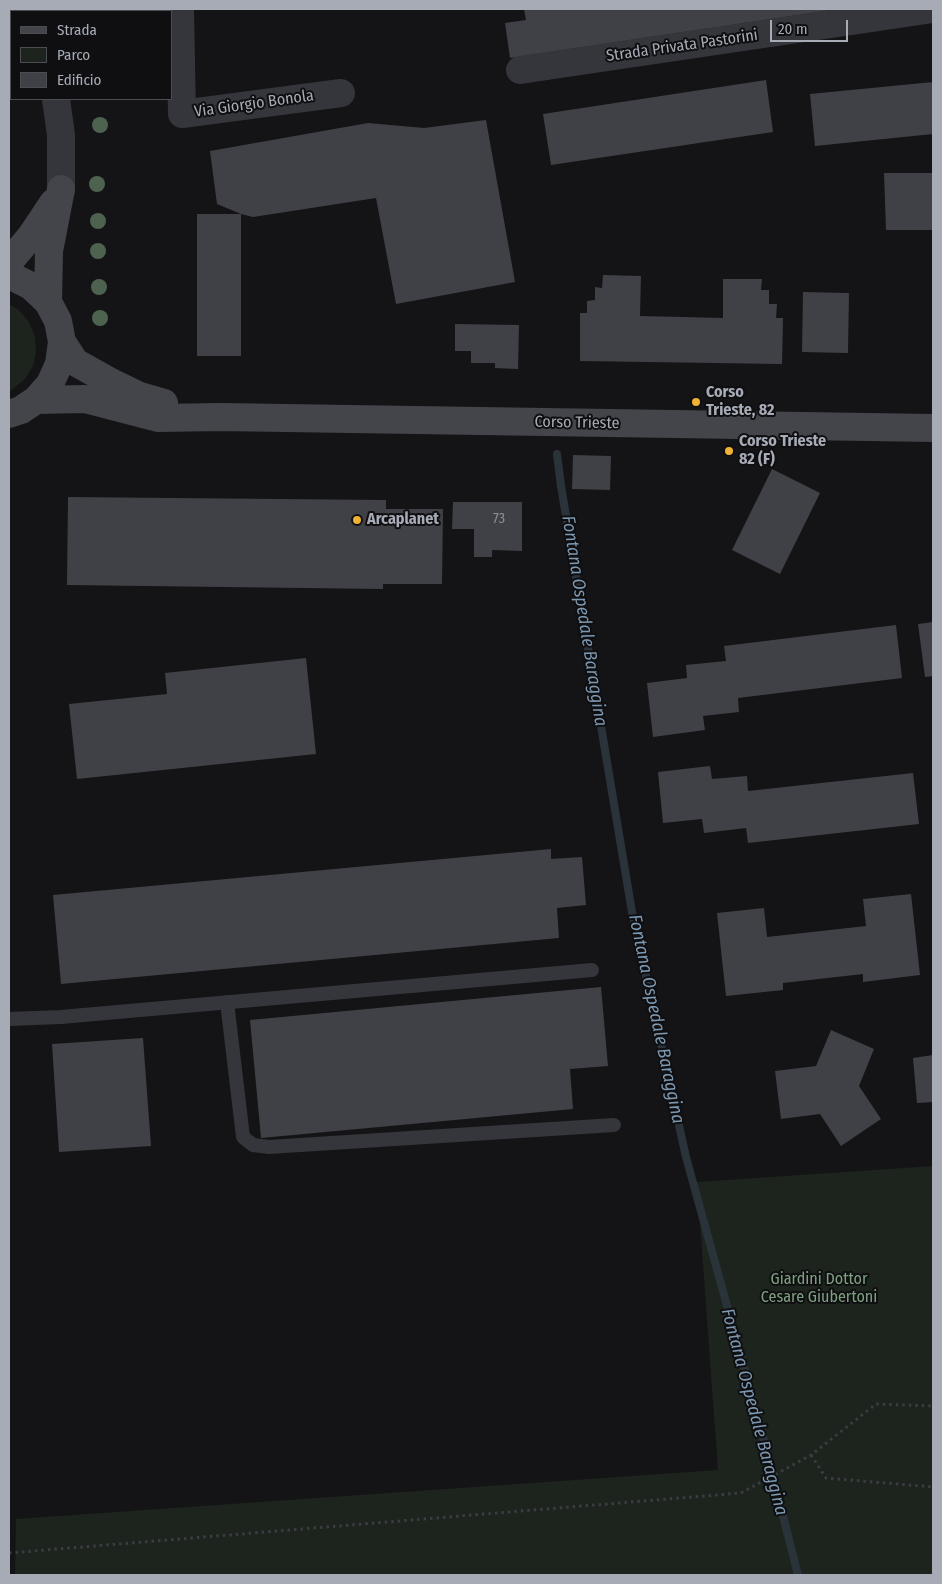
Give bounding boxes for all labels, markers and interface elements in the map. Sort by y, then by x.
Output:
legend [10,10,172,100]
scale bar [772,10,850,42]
text: 20 m [778,20,808,38]
text: Strada [57,21,97,39]
street label: Strada Privata Pastorini [605,26,759,66]
text: Parco [57,46,90,64]
text: Edificio [57,71,102,89]
street label: Via Giorgio Bonola [193,86,315,122]
place label: Corso Trieste, 82 [706,383,774,421]
marker: Corso Trieste, 82 [690,396,702,408]
street label: Corso Trieste [534,413,620,433]
place label: Corso Trieste 82 (F) [739,432,826,470]
marker: Corso Trieste 82 (F) [723,445,735,457]
place label: Arcaplanet [367,510,439,530]
house number: 73 [493,511,505,527]
marker: Arcaplanet [351,514,363,526]
water label: Fontana Ospedale Baraggina [557,514,611,728]
water label: Fontana Ospedale Baraggina [623,913,689,1125]
park label: Giardini Dottor Cesare Giubertoni [761,1270,877,1308]
water label: Fontana Ospedale Baraggina [716,1306,792,1518]

